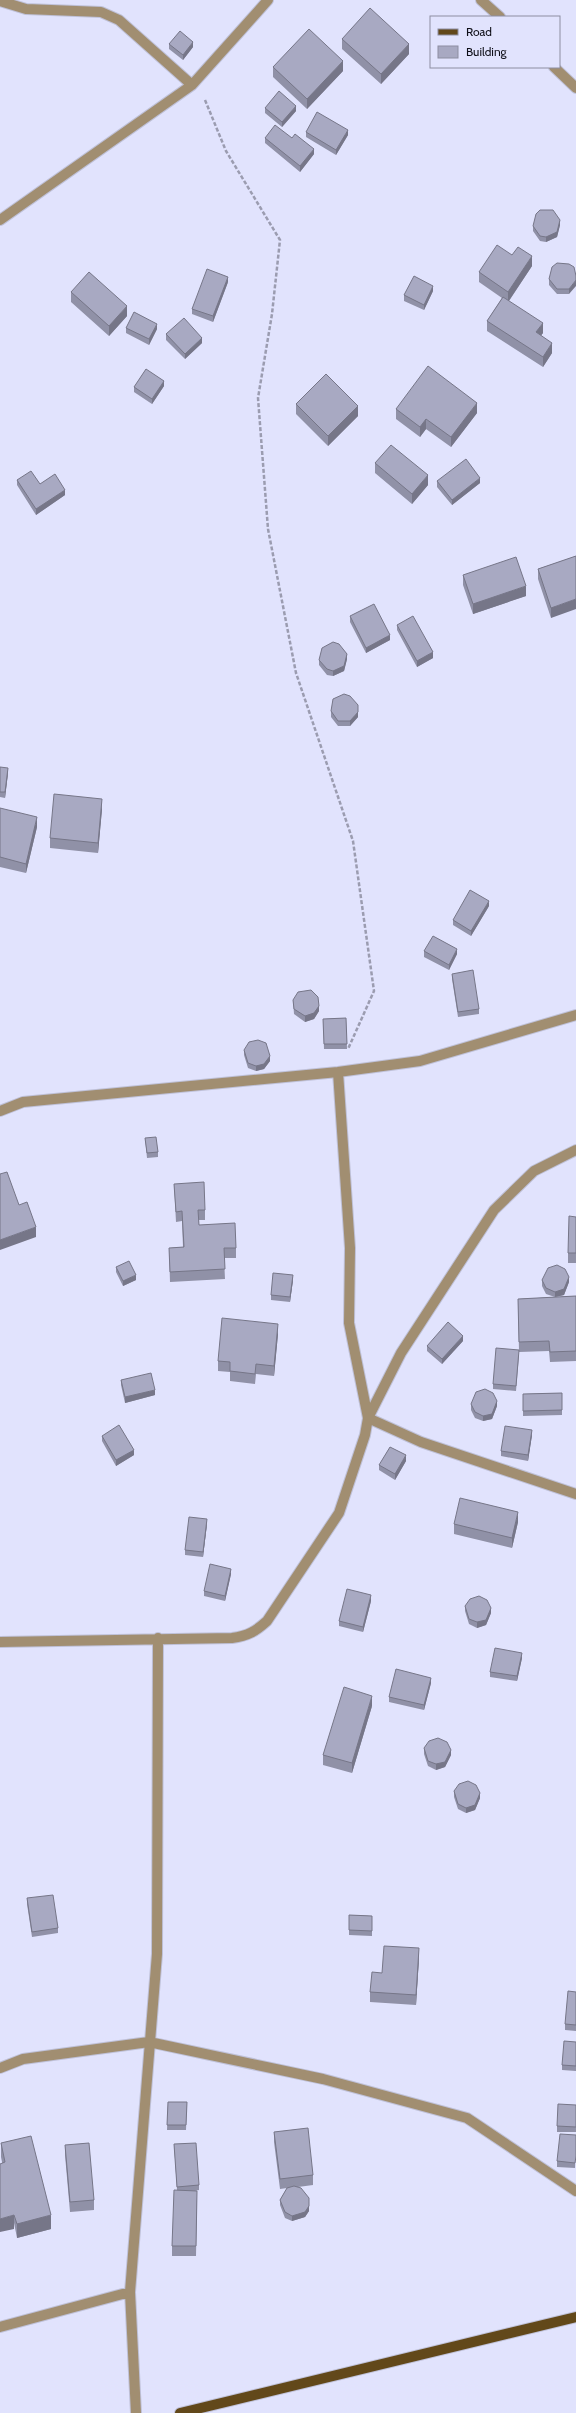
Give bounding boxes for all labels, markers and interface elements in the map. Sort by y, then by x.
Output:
legend [430,16,560,68]
text: Road [466,24,492,39]
text: Building [466,44,508,59]

